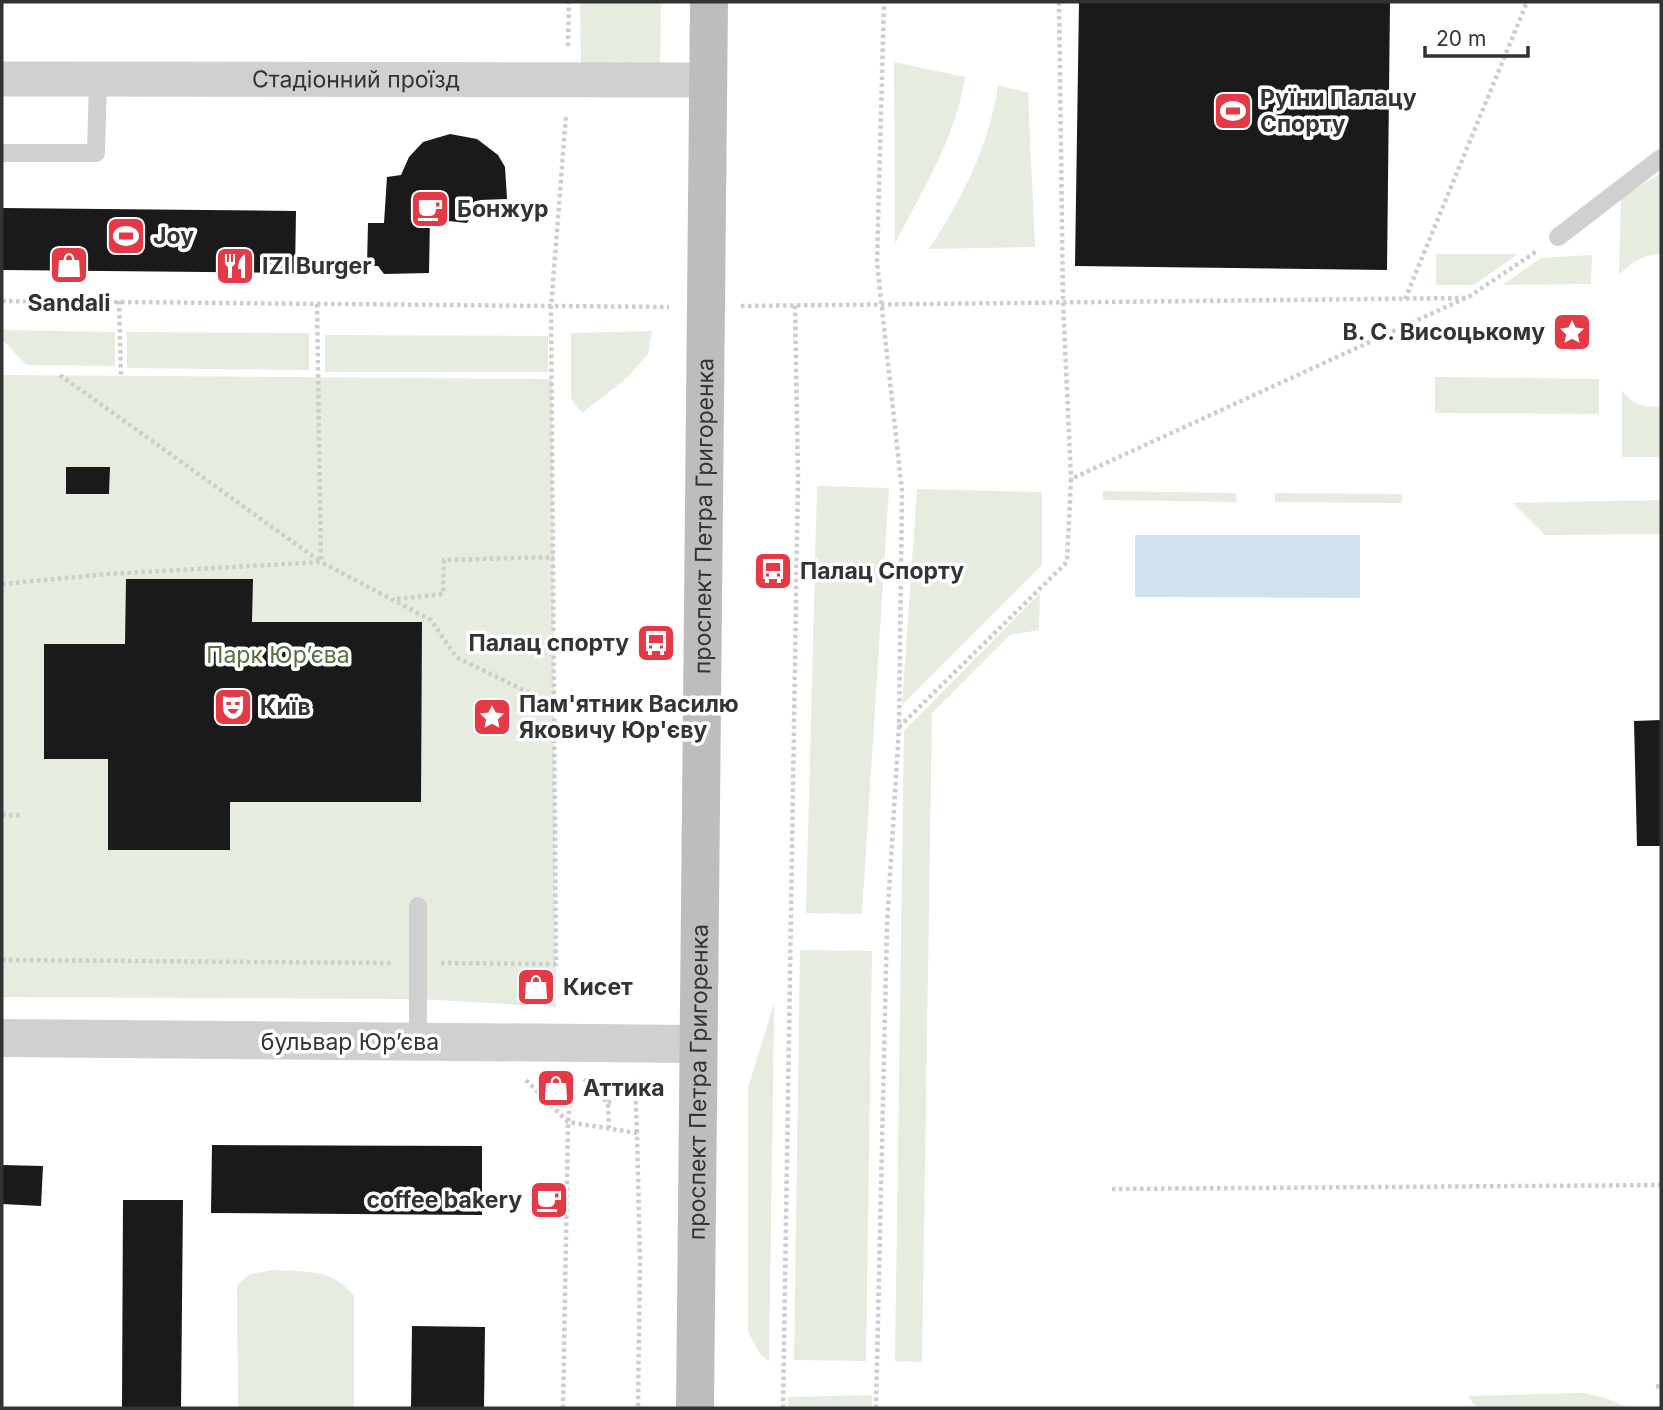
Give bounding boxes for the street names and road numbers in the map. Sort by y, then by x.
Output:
street label: Стадіонний проїзд [252,65,460,94]
street label: проспект Петра Григоренка [688,358,719,674]
street label: проспект Петра Григоренка [683,924,714,1240]
street label: бульвар Юрʼєва [261,1028,439,1056]

